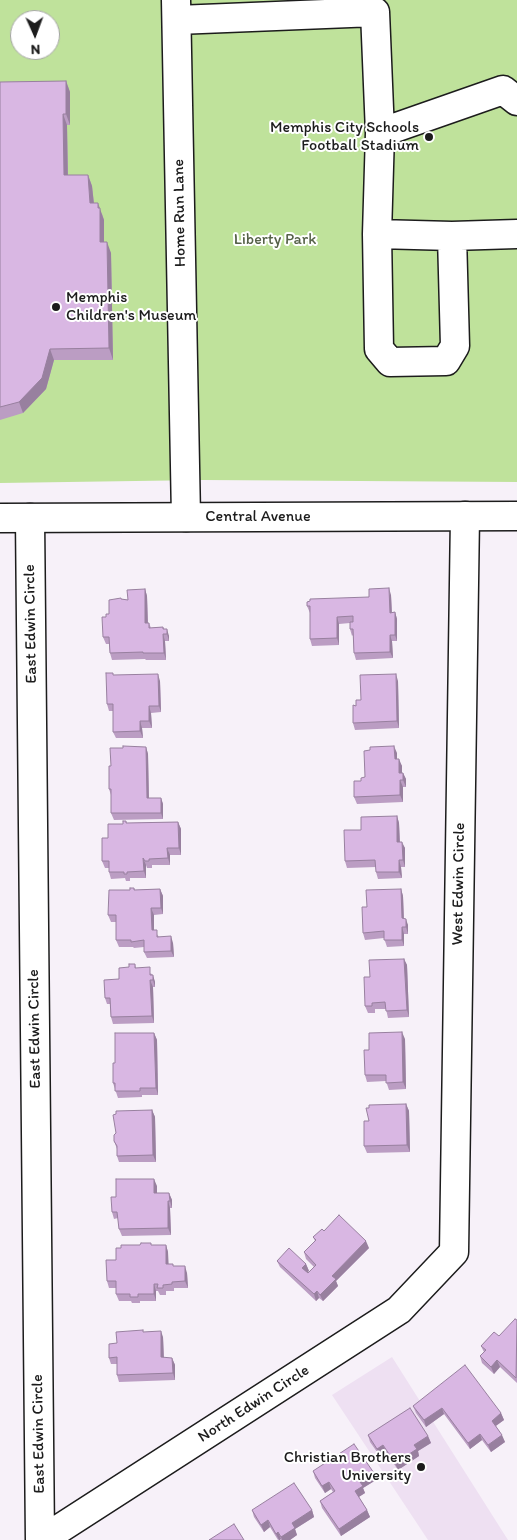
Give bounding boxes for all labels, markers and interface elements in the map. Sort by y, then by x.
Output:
north arrow [10,10,60,60]
text: N [30,41,41,58]
place label: Memphis City Schools Football Stadium [270,118,419,156]
marker: Memphis City Schools Football Stadium [423,131,435,143]
street label: Home Run Lane [169,159,191,267]
park label: Liberty Park [234,230,316,250]
place label: Memphis Children's Museum [66,288,196,326]
marker: Memphis Children's Museum [50,301,62,313]
street label: Central Avenue [205,507,311,527]
street label: East Edwin Circle [20,564,42,684]
street label: West Edwin Circle [448,822,470,946]
street label: East Edwin Circle [24,969,46,1089]
street label: North Edwin Circle [195,1361,313,1447]
street label: East Edwin Circle [28,1374,50,1494]
place label: Christian Brothers University [284,1448,411,1486]
marker: Christian Brothers University [415,1461,427,1473]

